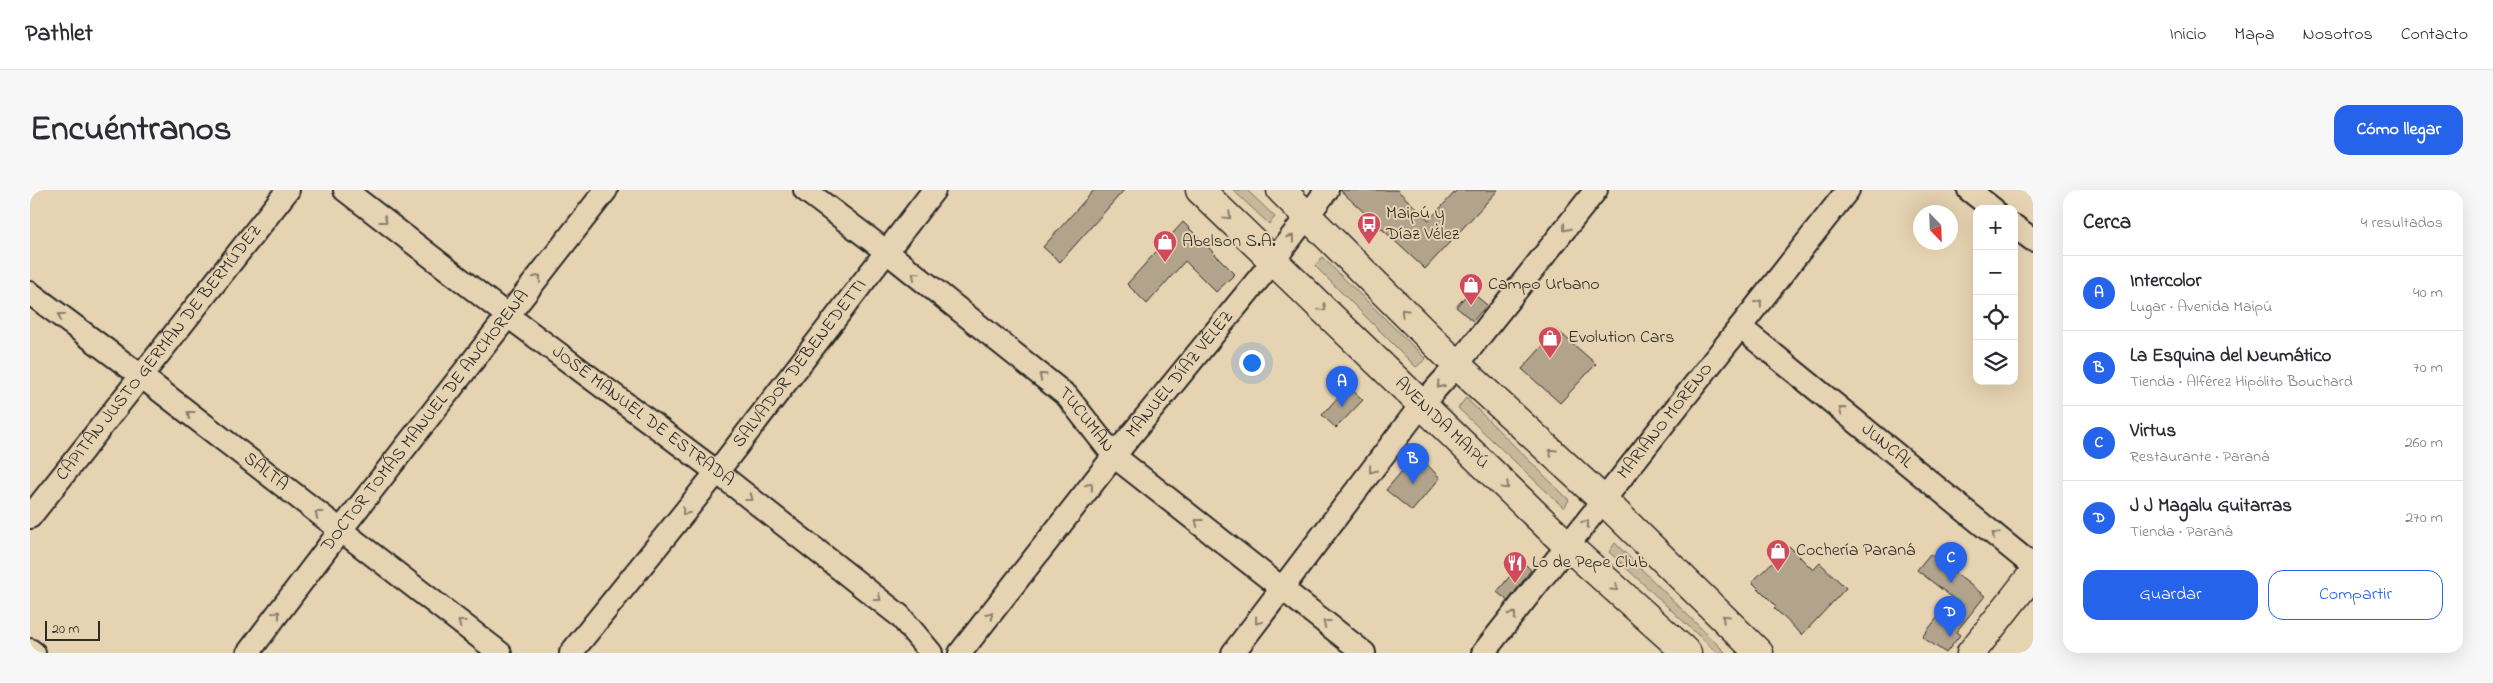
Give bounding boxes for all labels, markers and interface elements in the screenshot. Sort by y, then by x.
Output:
text: Pathlet [25,17,93,52]
text: Inicio [2169,22,2206,48]
text: Mapa [2234,22,2275,48]
text: Nosotros [2303,22,2373,48]
text: Contacto [2401,22,2468,48]
text: Encuéntranos [30,105,232,156]
button: Cómo llegar [2334,105,2463,155]
place label: Maipú y Díaz Vélez [1385,201,1460,248]
north arrow [1913,205,1958,250]
map controls [1973,205,2018,385]
button: + [1973,205,2018,250]
text: Cerca [2083,208,2131,238]
one-way arrow [1222,210,1231,219]
bus stop icon: Maipú y Díaz Vélez [1356,211,1382,245]
text: 4 resultados [2361,211,2443,235]
one-way arrow [378,214,388,223]
street label: CAPITÁN JUSTO GERMÁN DE BERMÚDEZ [50,219,269,487]
one-way arrow [1563,222,1571,231]
shop icon: Abelson S.A. [1152,229,1178,263]
place label: Abelson S.A. [1182,229,1276,255]
one-way arrow [1285,235,1293,244]
button: − [1973,250,2018,295]
text: Intercolor [2130,268,2201,295]
one-way arrow [912,272,921,280]
shop icon: Campo Urbano [1458,272,1484,306]
place label: Campo Urbano [1488,272,1600,298]
street label: SALVADOR DEBENEDETTI [727,274,874,454]
one-way arrow [532,275,540,284]
text: A [2094,281,2104,305]
text: 40 m [2413,281,2443,305]
street label: DOCTOR TOMÁS MANUEL DE ANCHORENA [315,285,536,558]
button: locate [1973,295,2018,340]
text: Lugar · Avenida Maipú [2130,295,2272,319]
one-way arrow [1754,300,1762,309]
one-way arrow [1317,302,1326,311]
street label: MANUEL DÍAZ VÉLEZ [1120,305,1240,444]
one-way arrow [1401,309,1410,318]
one-way arrow [58,313,67,321]
shop icon: Evolution Cars [1537,325,1563,359]
place label: Evolution Cars [1568,325,1674,351]
street label: JOSÉ MANUEL DE ESTRADA [546,340,739,493]
button: layers [1973,340,2018,385]
text: La Esquina del Neumático [2130,343,2332,370]
your location [1239,350,1265,376]
text: B [2094,356,2104,380]
text: 70 m [2413,356,2443,380]
street label: MARIANO MORENO [1611,357,1720,485]
pin: A [1326,366,1358,407]
text: Tienda · Alférez Hipólito Bouchard [2130,370,2353,394]
street label: AVENIDA MAIPÚ [1388,372,1495,476]
one-way arrow [1038,373,1048,382]
one-way arrow [1437,379,1446,388]
street label: TUCUMÁN [1053,381,1120,459]
one-way arrow [1839,407,1848,415]
one-way arrow [187,411,196,419]
street label: JUNCAL [1855,417,1918,476]
text: Virtus [2130,418,2176,445]
text: C [2095,431,2103,455]
text: 260 m [2405,431,2443,455]
pin: B [1397,443,1429,484]
text: Restaurante · Paraná [2130,445,2269,469]
street label: SALTA [238,446,294,498]
one-way arrow [1548,449,1557,458]
one-way arrow [1370,464,1378,473]
one-way arrow [1500,480,1509,489]
one-way arrow [1085,483,1093,492]
one-way arrow [744,493,753,501]
text: J J Magalu Guitarras [2130,493,2292,520]
one-way arrow [682,506,691,515]
text: D [2093,506,2105,530]
text: 270 m [2405,506,2443,530]
one-way arrow [314,511,324,520]
one-way arrow [1194,519,1204,528]
one-way arrow [1581,520,1590,529]
text: Tienda · Paraná [2130,520,2233,544]
one-way arrow [1992,532,2001,540]
shop icon: Cochería Paraná [1765,538,1791,572]
place label: Cochería Paraná [1796,538,1915,564]
pin: C [1935,542,1967,583]
restaurant icon: Lo de Pepe Club [1502,550,1528,584]
place label: Lo de Pepe Club [1532,550,1648,576]
button: Guardar [2083,570,2258,620]
button: Compartir [2268,570,2443,620]
one-way arrow [1609,582,1618,591]
one-way arrow [872,593,881,601]
pin: D [1934,596,1966,637]
one-way arrow [272,611,280,620]
one-way arrow [985,611,994,620]
one-way arrow [1508,612,1516,621]
one-way arrow [1255,615,1263,624]
one-way arrow [1721,615,1730,624]
scale bar [45,618,100,641]
text: 20 m [52,619,79,640]
one-way arrow [1322,619,1331,628]
one-way arrow [458,621,467,629]

